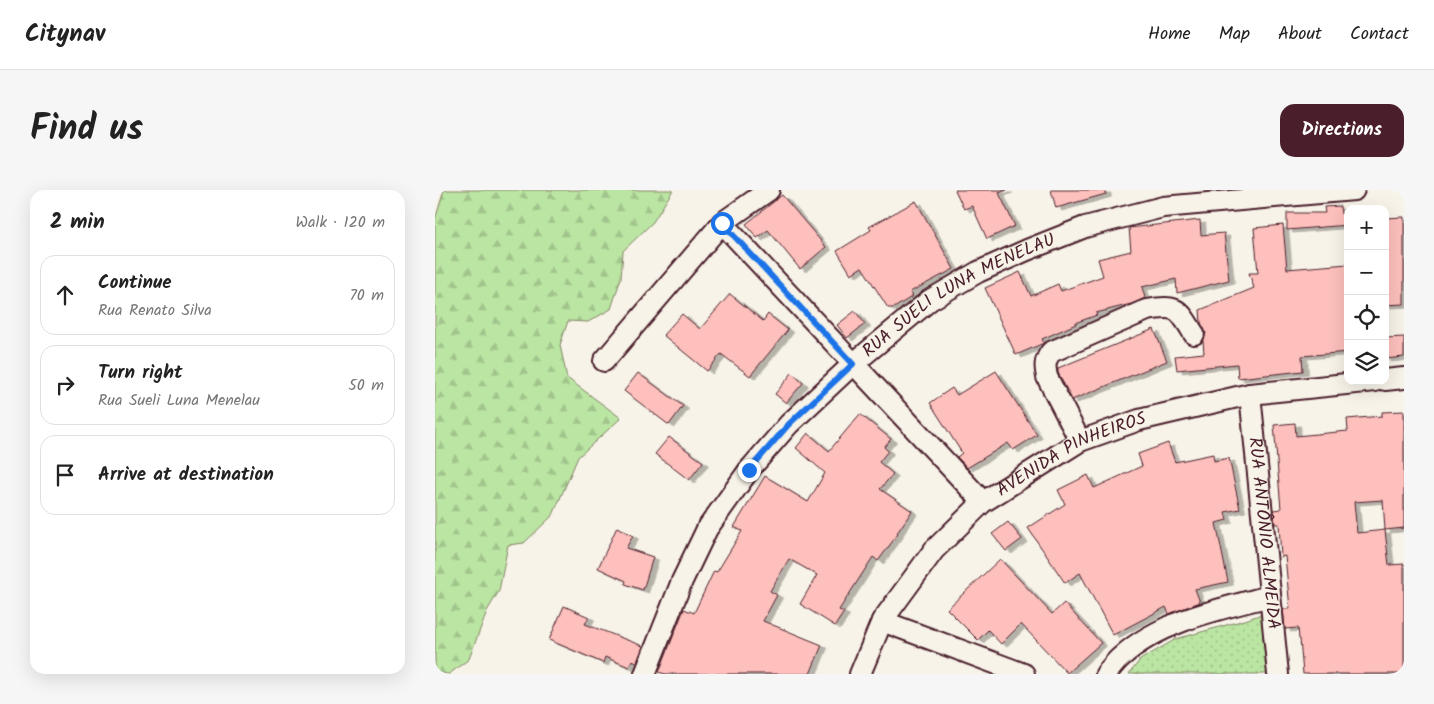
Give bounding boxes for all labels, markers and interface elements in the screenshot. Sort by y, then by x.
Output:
text: Citynav [25,15,105,54]
text: Home [1148,20,1191,49]
text: Map [1219,20,1250,49]
text: About [1278,20,1322,49]
text: Contact [1350,20,1409,49]
text: Find us [30,102,143,158]
button: Directions [1280,104,1404,157]
map controls [1344,205,1389,385]
button: + [1344,205,1389,250]
text: 2 min [50,206,105,239]
text: Walk · 120 m [295,210,385,235]
route start [711,212,734,235]
street label: RUA SUELI LUNA MENELAU [856,226,1060,365]
button: − [1344,250,1389,295]
text: Continue [98,268,171,298]
icon: ahead [51,281,79,309]
text: 70 m [349,283,384,308]
button: locate [1344,295,1389,340]
text: Rua Renato Silva [98,298,212,323]
button: layers [1344,340,1389,385]
text: Turn right [98,358,183,388]
icon: right [51,371,79,399]
text: 50 m [348,373,384,398]
text: Rua Sueli Luna Menelau [98,388,260,413]
street label: AVENIDA PINHEIROS [991,404,1149,505]
street label: RUA ANTÔNIO ALMEIDA [1240,436,1288,631]
route end [738,459,761,482]
text: Arrive at destination [98,460,274,490]
icon: arrive [51,461,79,489]

